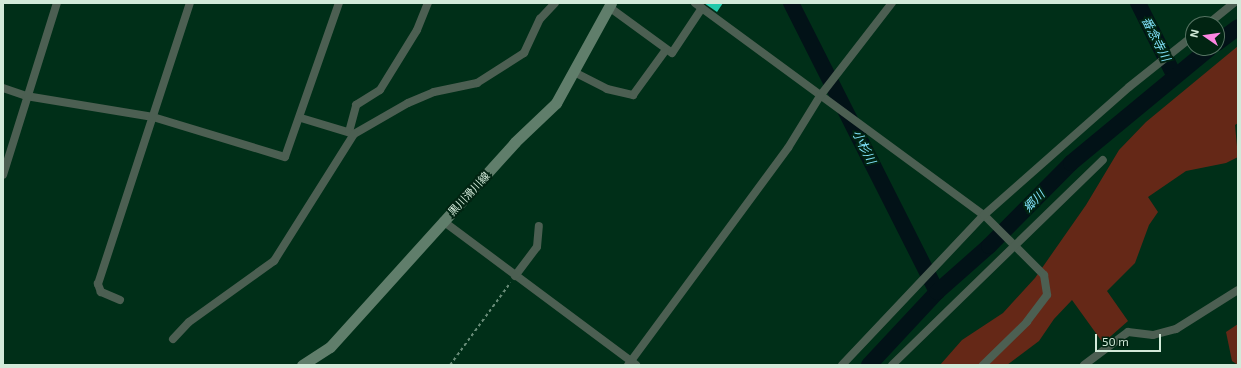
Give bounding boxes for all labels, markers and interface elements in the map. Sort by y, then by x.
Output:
water label: 番念寺川 [1139,14,1173,64]
north arrow [1185,16,1225,56]
text: N [1187,28,1201,39]
water label: 小杉川 [849,128,879,166]
street label: 黒川滑川線 [445,169,493,219]
water label: 郷川 [1020,187,1048,215]
scale bar [1097,326,1163,352]
text: 50 m [1102,334,1129,348]

